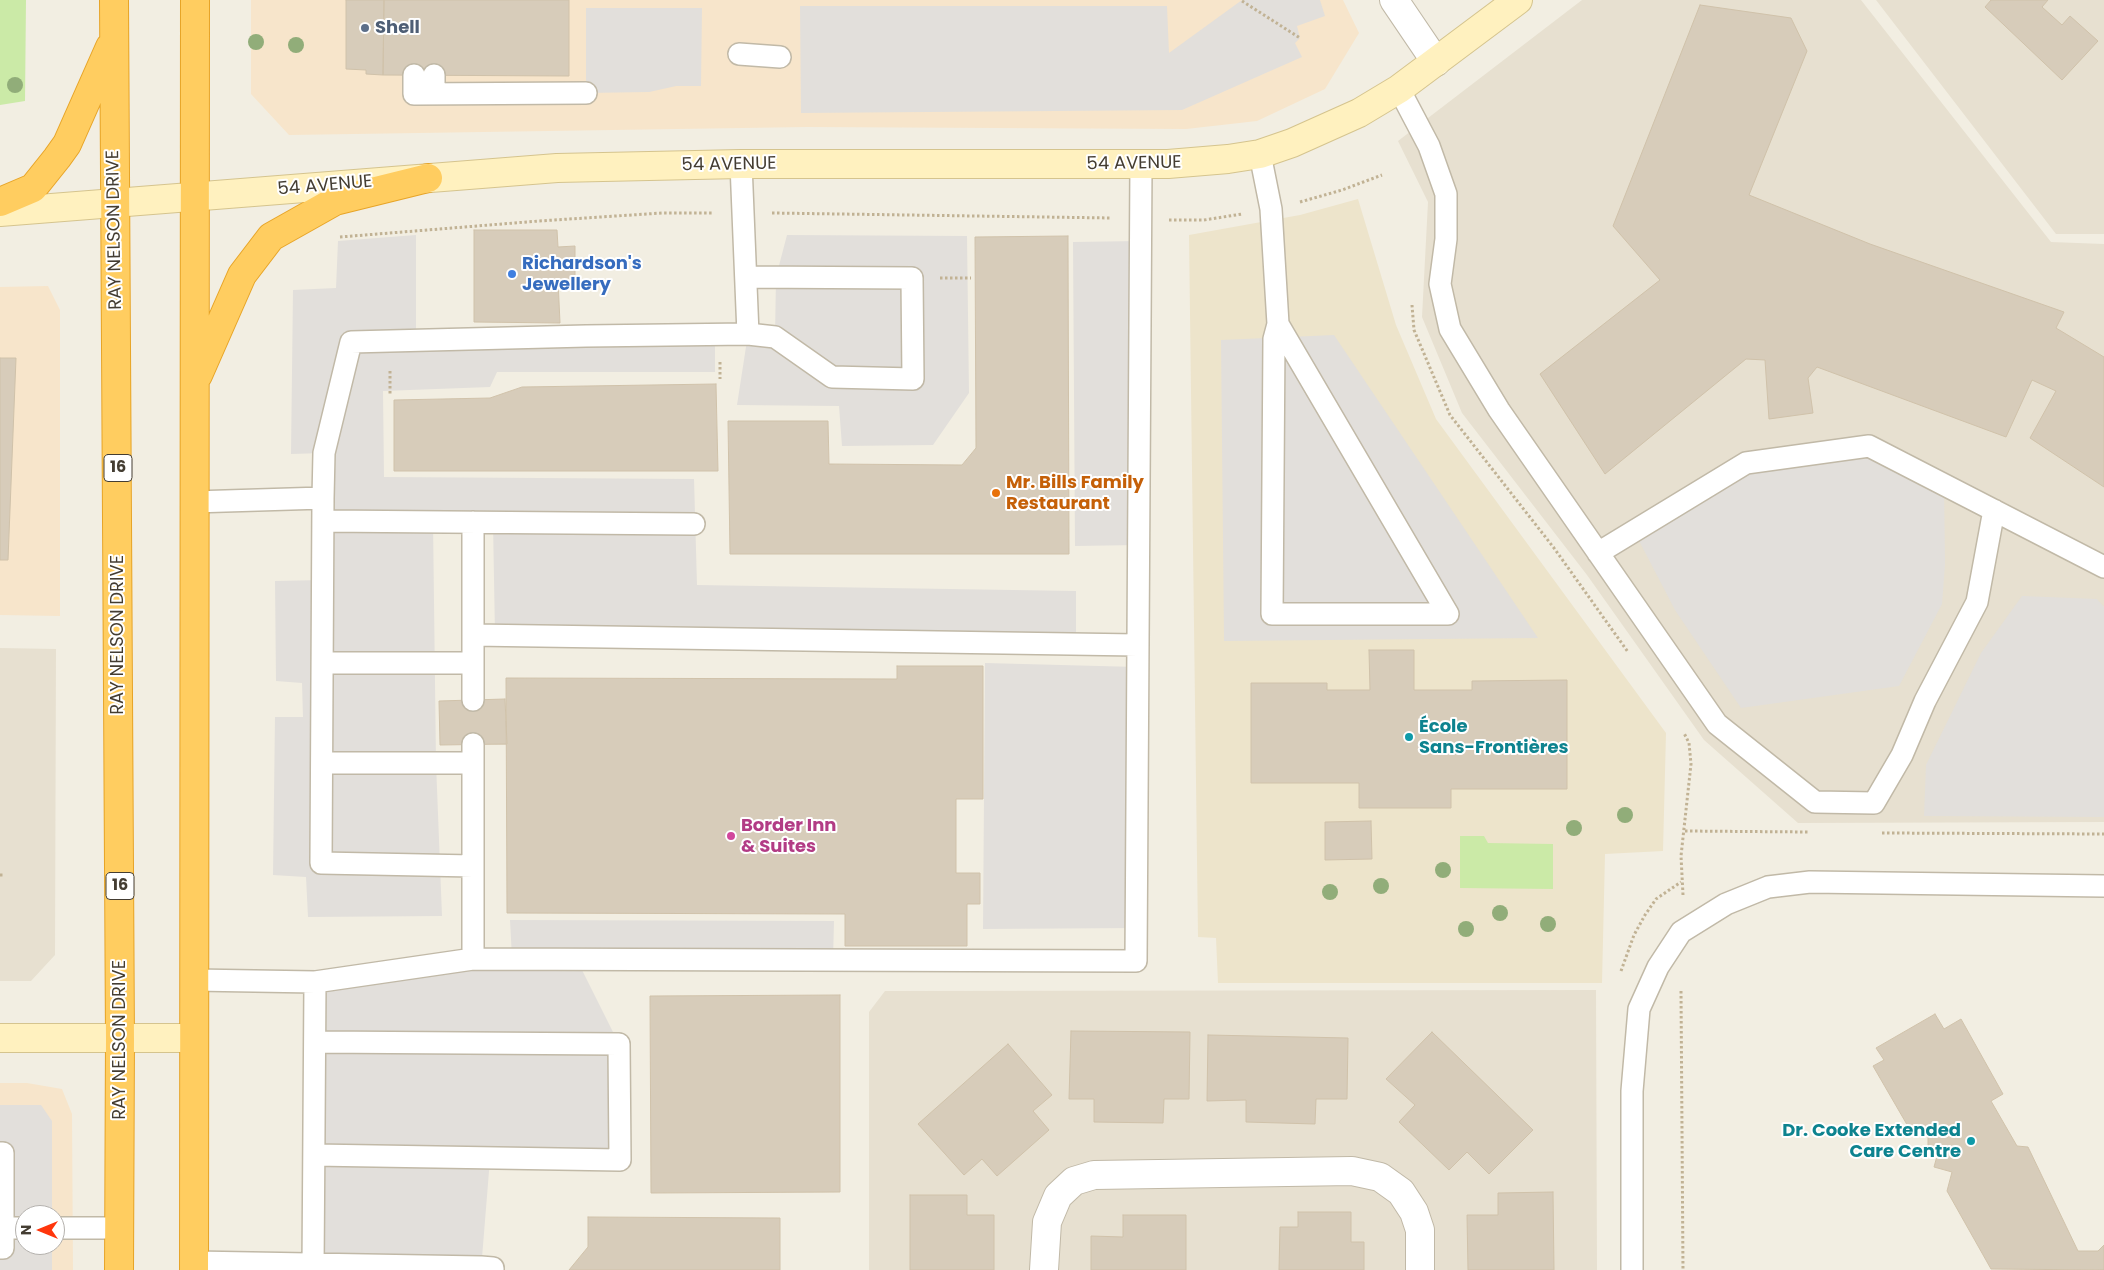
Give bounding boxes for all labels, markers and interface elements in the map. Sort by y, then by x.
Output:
place label: Shell [375,17,420,39]
marker: Shell [359,22,371,34]
street label: RAY NELSON DRIVE [103,150,127,310]
street label: 54 AVENUE [1086,152,1182,176]
street label: 54 AVENUE [681,153,777,177]
street label: 54 AVENUE [277,171,373,201]
place label: Richardson's Jewellery [522,253,642,296]
marker: Richardson's Jewellery [506,268,518,280]
road number: 16 [104,454,132,482]
place label: Mr. Bills Family Restaurant [1006,472,1144,514]
marker: Mr. Bills Family Restaurant [990,487,1002,499]
street label: RAY NELSON DRIVE [107,555,129,715]
place label: École Sans-Frontières [1419,716,1569,759]
marker: École Sans-Frontières [1403,731,1415,743]
place label: Border Inn & Suites [741,815,836,858]
marker: Border Inn & Suites [725,830,737,842]
road number: 16 [106,872,134,899]
street label: RAY NELSON DRIVE [109,960,131,1120]
place label: Dr. Cooke Extended Care Centre [1782,1120,1961,1162]
marker: Dr. Cooke Extended Care Centre [1965,1135,1977,1147]
north arrow [15,1205,65,1255]
text: N [16,1225,36,1235]

